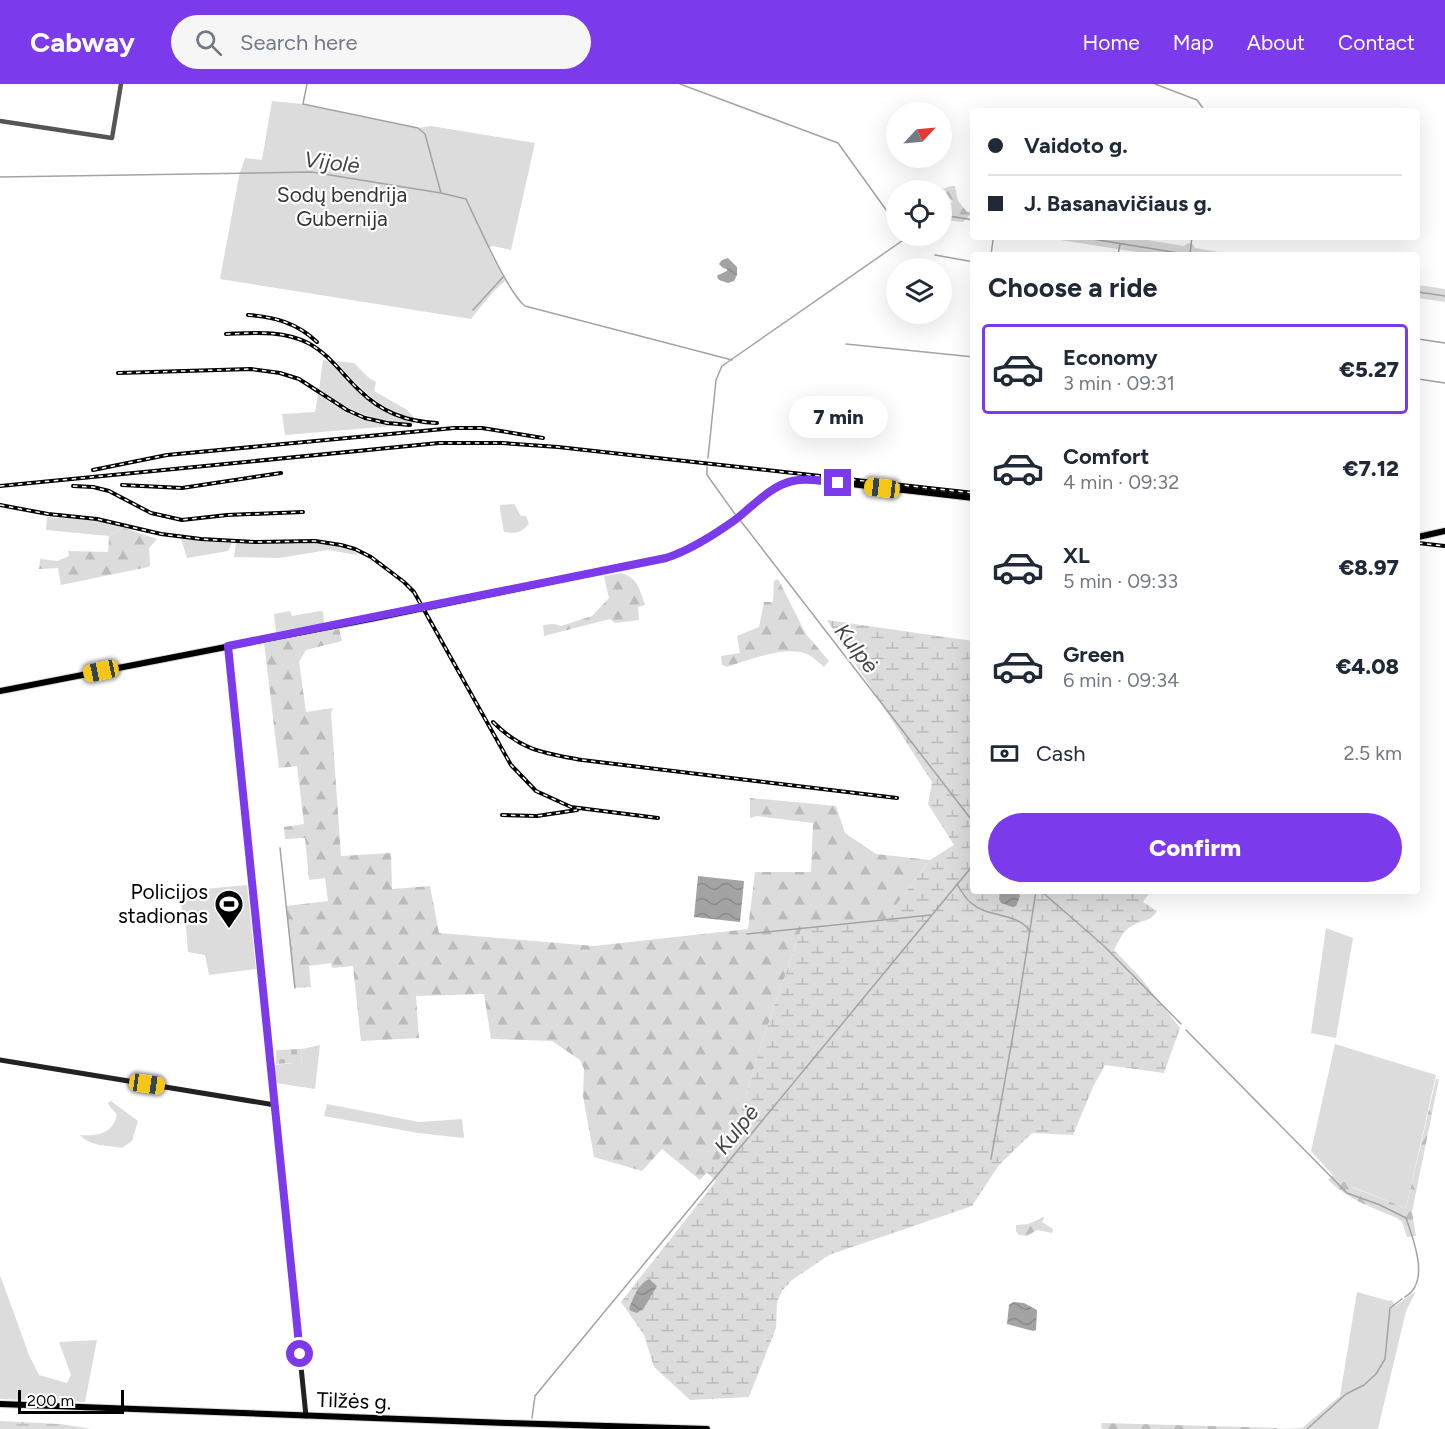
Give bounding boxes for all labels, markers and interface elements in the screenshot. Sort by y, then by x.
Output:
search box [171,15,591,69]
text: Cabway [30,25,135,59]
icon: search [192,26,225,59]
text: Search here [240,29,357,56]
text: Home [1083,30,1140,55]
text: Map [1173,30,1214,55]
text: About [1247,30,1305,55]
text: Contact [1338,30,1415,55]
north arrow [886,102,952,168]
map controls [886,102,952,324]
text: Vaidoto g. [1024,132,1128,159]
water label: Vijolė [303,146,361,179]
button: locate [886,180,952,246]
park label: Sodų bendrija Gubernija [277,182,407,231]
text: J. Basanavičiaus g. [1024,190,1212,217]
button: layers [886,258,952,324]
text: Choose a ride [988,271,1157,304]
icon: car [991,342,1045,396]
text: Economy [1063,344,1158,371]
text: €5.27 [1339,356,1399,383]
text: 3 min · 09:31 [1063,371,1175,395]
callout: 7 min [788,396,888,438]
text: 7 min [813,405,864,429]
icon: car [991,441,1045,495]
text: Comfort [1063,443,1149,470]
text: €7.12 [1343,455,1399,482]
route end [824,469,851,496]
text: 4 min · 09:32 [1063,470,1179,494]
car [863,477,901,499]
icon: car [991,540,1045,594]
text: XL [1063,542,1090,569]
text: €8.97 [1339,554,1399,581]
text: 5 min · 09:33 [1063,569,1178,593]
water label: Kulpė [829,618,884,679]
icon: car [991,639,1045,693]
text: Green [1063,641,1125,668]
text: €4.08 [1336,653,1399,680]
car [82,658,120,684]
text: 6 min · 09:34 [1063,668,1180,692]
icon: cash [988,737,1021,770]
text: Cash [1036,740,1086,767]
text: 2.5 km [1344,741,1402,765]
button: Confirm [988,813,1402,882]
place label: Policijos stadionas [118,879,208,928]
sports icon: Policijos stadionas [213,888,245,930]
car [128,1073,166,1095]
water label: Kulpė [708,1099,764,1159]
route start [286,1340,313,1367]
scale bar [18,1387,124,1414]
street label: Tilžės g. [316,1387,392,1414]
text: 200 m [27,1391,74,1410]

